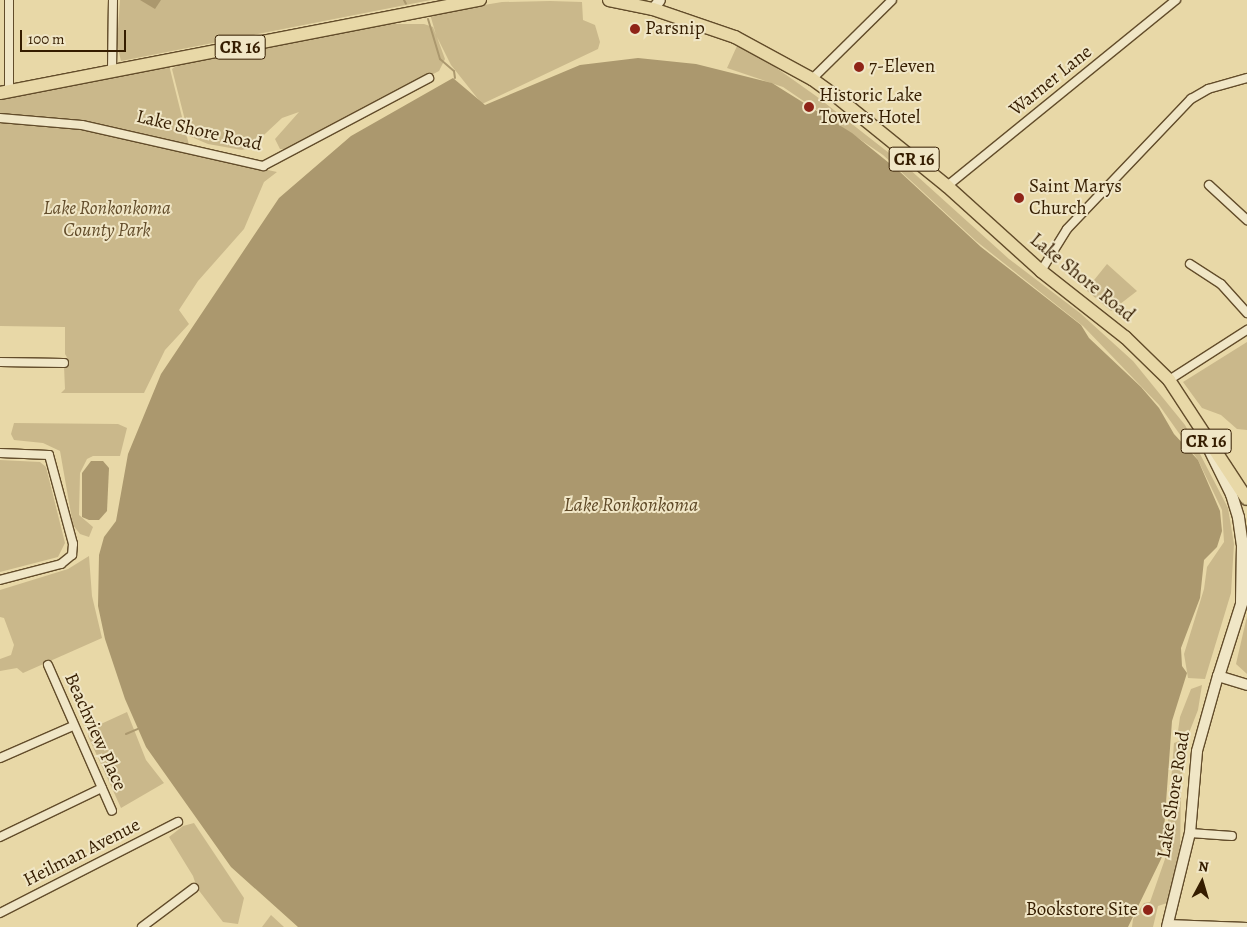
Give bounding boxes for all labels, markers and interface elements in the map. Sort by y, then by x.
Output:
place label: Parsnip [645,18,705,40]
scale bar [22,20,129,52]
marker: Parsnip [629,23,641,35]
text: 100 m [28,29,65,49]
road number: CR 16 [214,32,266,62]
street label: Warner Lane [1005,41,1097,121]
place label: 7-Eleven [869,56,935,78]
marker: 7-Eleven [853,61,865,73]
place label: Historic Lake Towers Hotel [819,85,922,129]
marker: Historic Lake Towers Hotel [803,101,815,113]
street label: Lake Shore Road [134,105,264,157]
road number: CR 16 [888,144,940,174]
place label: Saint Marys Church [1029,176,1122,220]
marker: Saint Marys Church [1013,192,1025,204]
park label: Lake Ronkonkoma County Park [43,198,171,242]
street label: Lake Shore Road [1025,229,1139,327]
road number: CR 16 [1180,426,1232,456]
water label: Lake Ronkonkoma [564,492,698,516]
street label: Beachview Place [59,670,131,794]
street label: Lake Shore Road [1153,730,1195,860]
street label: Heilman Avenue [20,814,144,892]
north arrow [1177,857,1227,907]
text: N [1198,857,1210,877]
place label: Bookstore Site [1026,899,1138,921]
marker: Bookstore Site [1142,904,1154,916]

